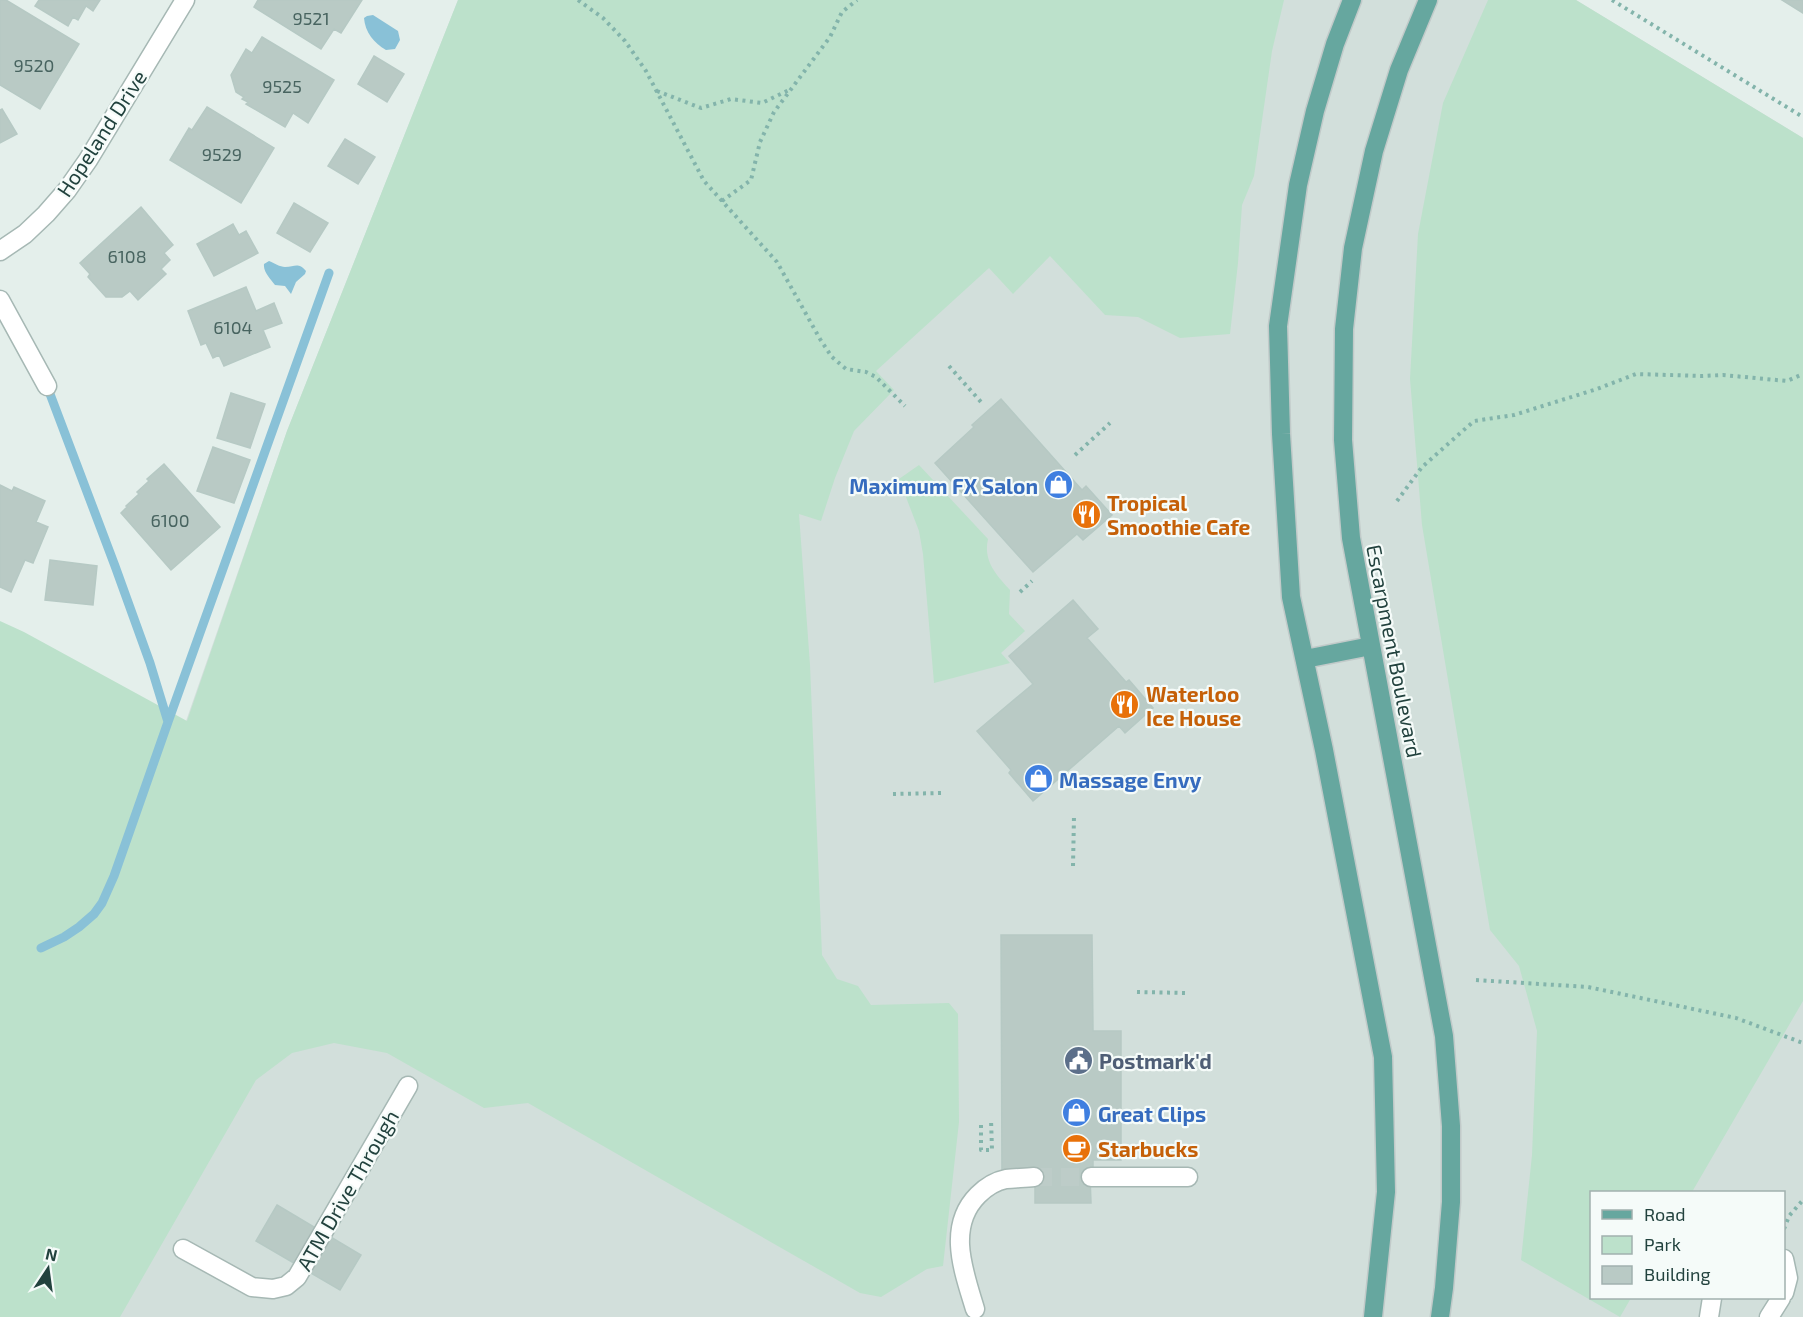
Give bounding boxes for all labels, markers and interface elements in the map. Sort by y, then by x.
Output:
house number: 9521 [292,7,330,29]
house number: 9520 [14,54,54,76]
street label: Hopeland Drive [51,65,151,201]
house number: 9525 [262,75,302,97]
house number: 9529 [202,143,242,165]
house number: 6108 [107,245,147,267]
house number: 6104 [213,316,253,338]
shop icon: Maximum FX Salon [1043,469,1075,501]
place label: Maximum FX Salon [849,473,1038,498]
place label: Tropical Smoothie Cafe [1107,490,1251,539]
restaurant icon: Tropical Smoothie Cafe [1070,498,1102,530]
house number: 6100 [150,509,190,531]
street label: Escarpment Boulevard [1362,542,1428,760]
place label: Waterloo Ice House [1146,681,1242,730]
restaurant icon: Waterloo Ice House [1109,689,1141,721]
shop icon: Massage Envy [1022,763,1054,795]
place label: Massage Envy [1059,767,1202,793]
public building icon: Postmark'd [1062,1044,1094,1076]
place label: Postmark'd [1099,1048,1212,1073]
shop icon: Great Clips [1061,1097,1093,1129]
place label: Great Clips [1098,1101,1206,1126]
street label: ATM Drive Through [291,1105,403,1275]
cafe icon: Starbucks [1061,1132,1093,1164]
place label: Starbucks [1098,1136,1198,1161]
legend [1590,1191,1785,1299]
text: Road [1644,1203,1685,1225]
text: Park [1644,1233,1681,1255]
north arrow [18,1239,78,1299]
text: N [44,1243,59,1264]
text: Building [1644,1263,1711,1285]

